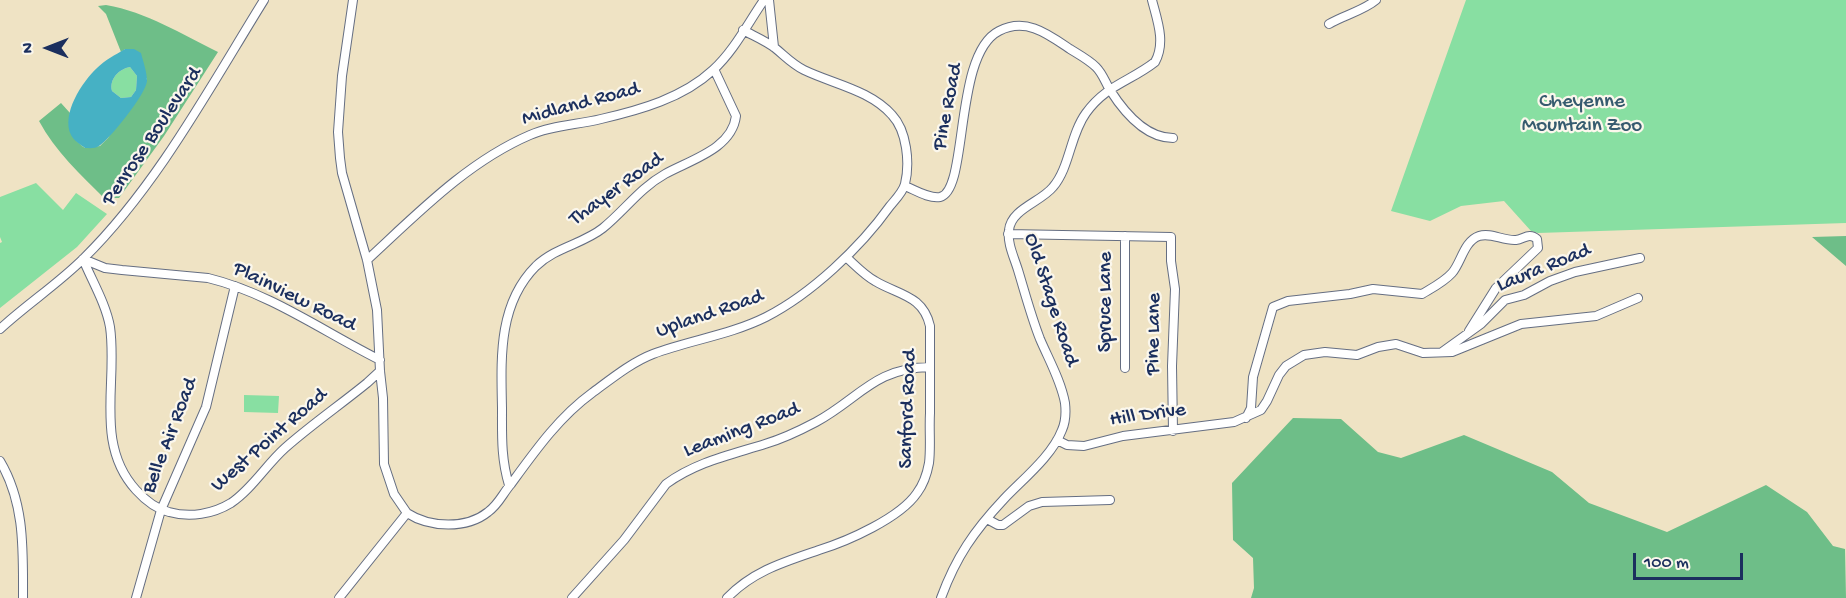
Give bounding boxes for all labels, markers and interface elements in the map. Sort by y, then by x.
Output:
north arrow [18,18,78,78]
text: N [20,43,39,53]
street label: Pine Road [928,62,970,152]
street label: Penrose Boulevard [97,63,209,211]
street label: Midland Road [519,77,643,133]
park label: Cheyenne Mountain Zoo [1522,90,1642,140]
street label: Thayer Road [565,147,669,233]
street label: Old Stage Road [1017,230,1083,370]
street label: Laura Road [1493,239,1595,299]
street label: Spruce Lane [1094,252,1120,352]
street label: Plainview Road [228,257,360,339]
street label: Upland Road [653,285,767,345]
street label: Pine Lane [1142,293,1168,375]
street label: Sanford Road [894,349,924,469]
street label: Belle Air Road [137,375,205,497]
street label: West Point Road [206,383,334,499]
street label: Leaming Road [680,397,804,465]
street label: Hill Drive [1108,398,1188,434]
scale bar [1636,541,1746,579]
text: 100 m [1644,553,1689,574]

